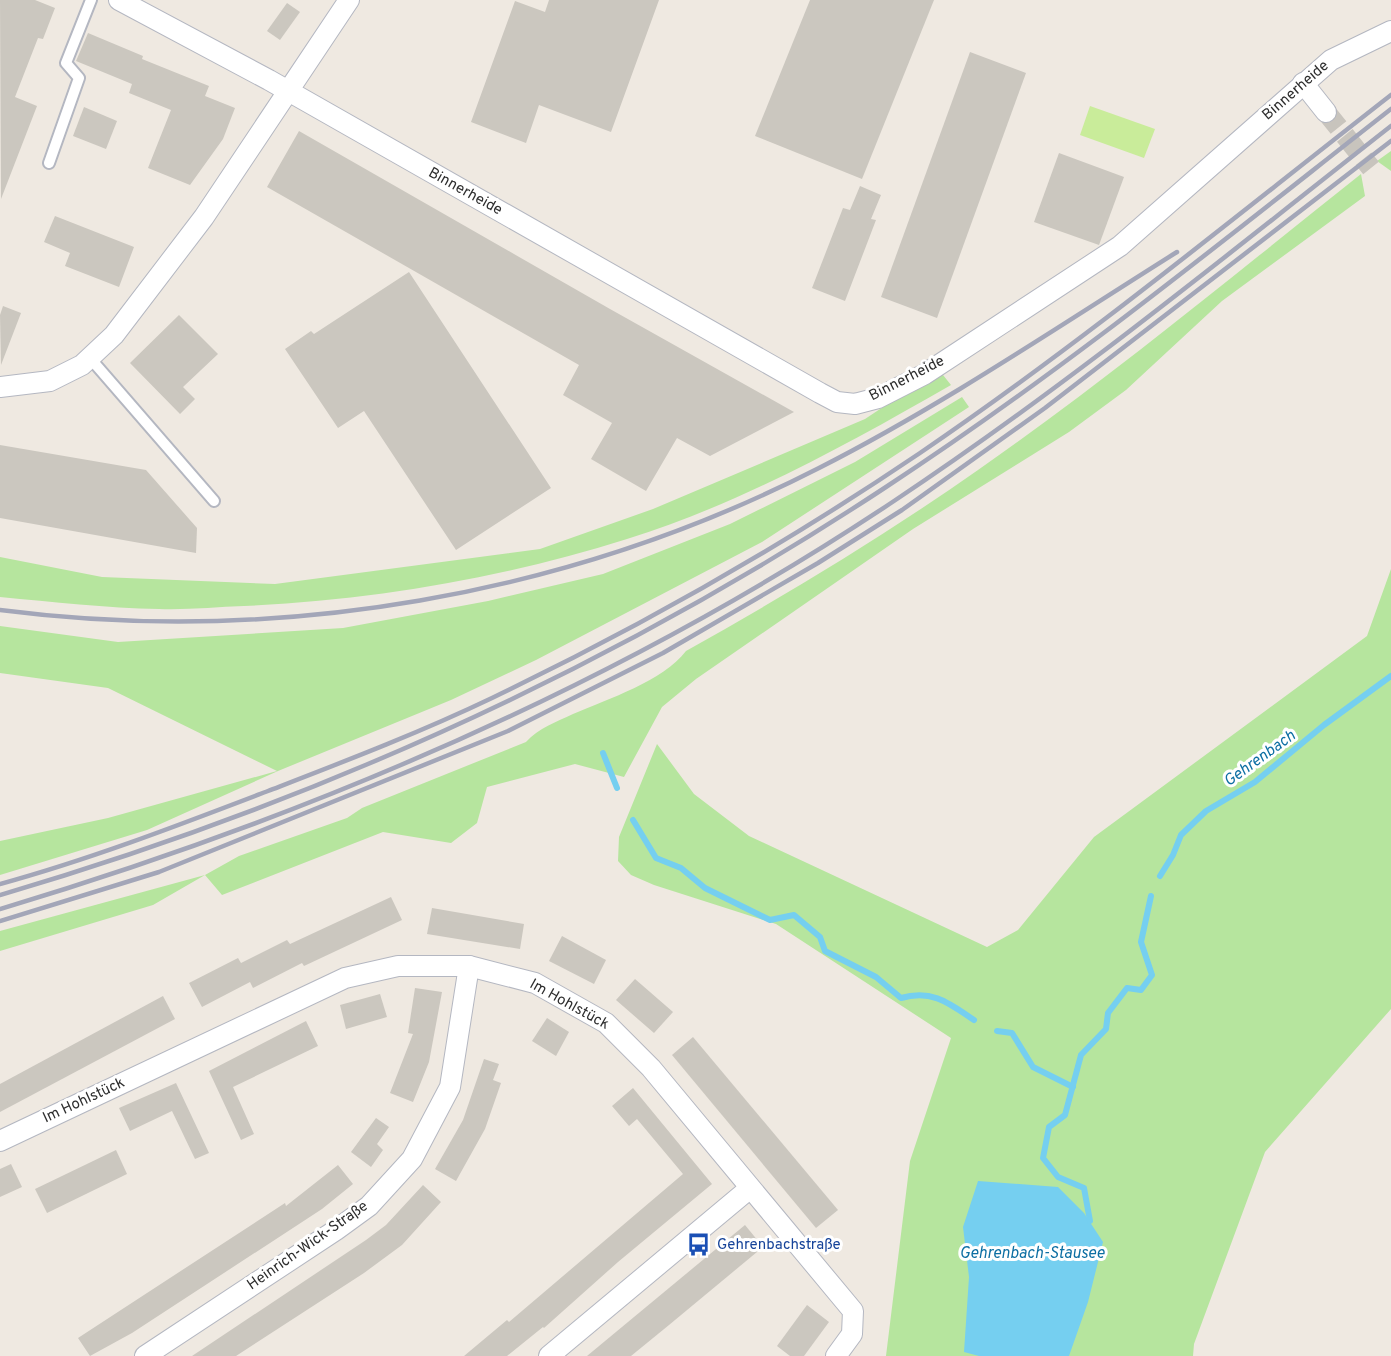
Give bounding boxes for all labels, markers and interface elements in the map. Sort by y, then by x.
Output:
street label: Binnerheide [1259,57,1333,125]
street label: Binnerheide [425,164,505,220]
street label: Binnerheide [866,352,948,406]
water label: Gehrenbach [1220,726,1300,792]
street label: Im Hohlstück [526,975,612,1035]
street label: Im Hohlstück [40,1074,128,1128]
street label: Heinrich-Wick-Straße [244,1197,372,1295]
bus stop icon: Gehrenbachstraße [686,1232,712,1258]
place label: Gehrenbachstraße [717,1236,841,1255]
water label: Gehrenbach-Stausee [960,1244,1105,1264]

